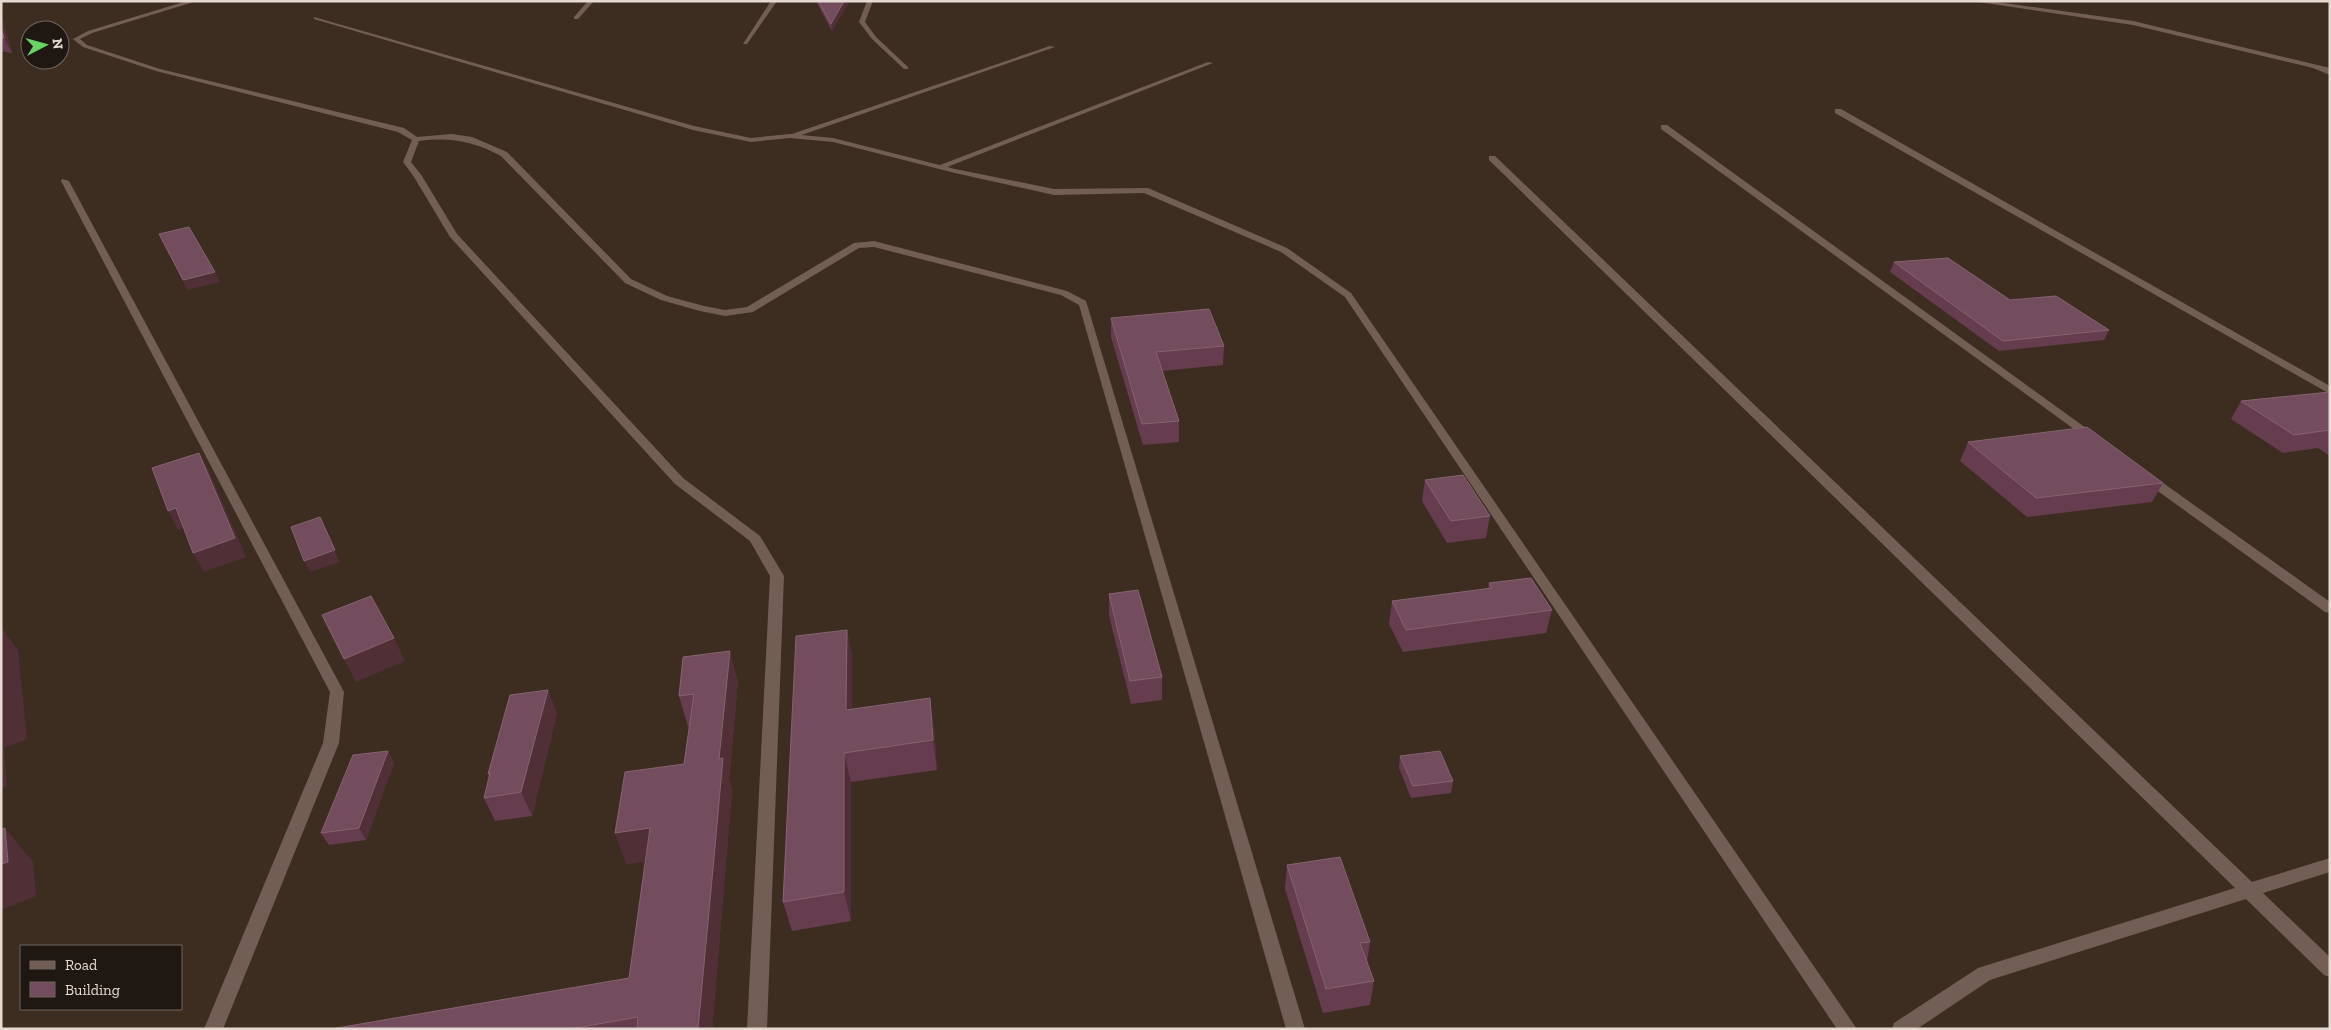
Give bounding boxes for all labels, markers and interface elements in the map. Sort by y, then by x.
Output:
north arrow [20,20,70,70]
text: N [48,38,66,50]
legend [20,945,182,1010]
text: Road [65,956,98,974]
text: Building [65,981,120,999]

